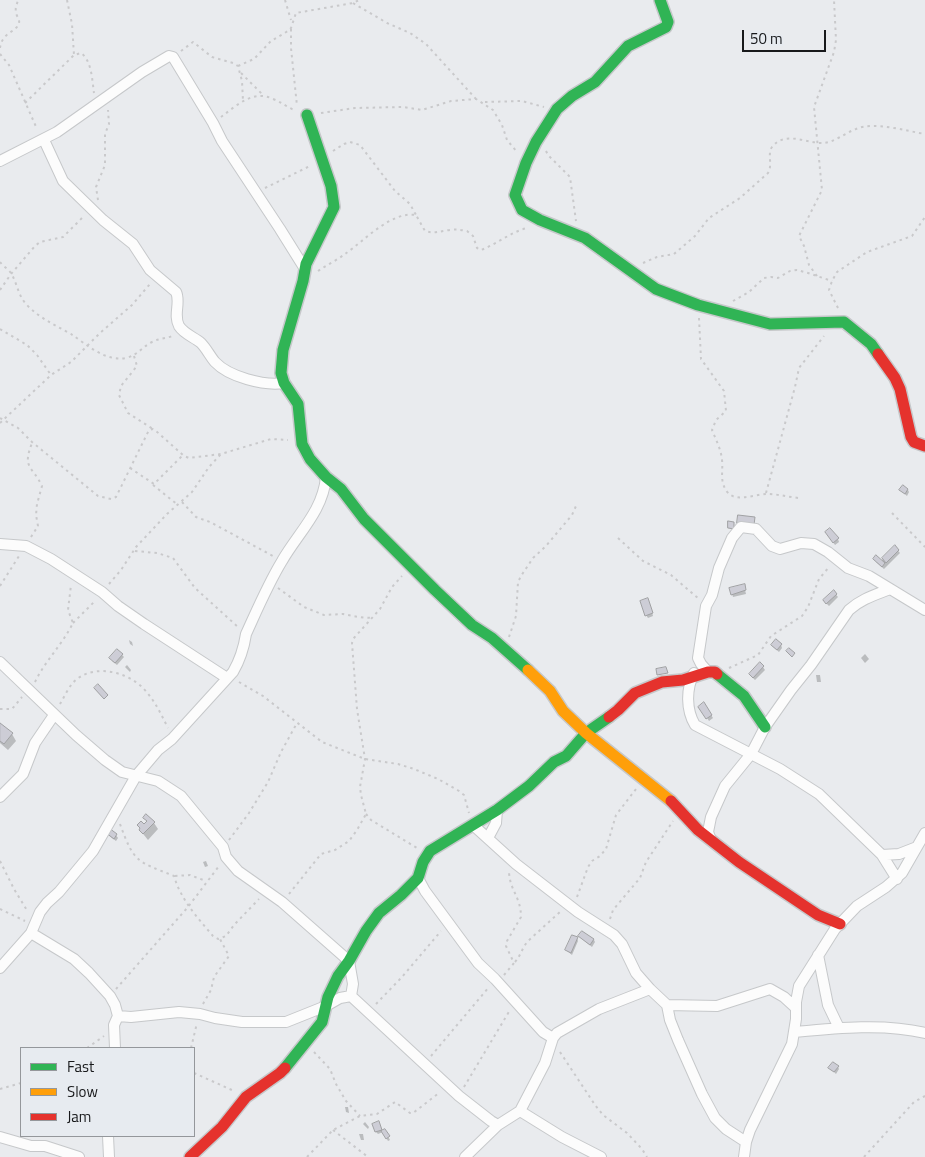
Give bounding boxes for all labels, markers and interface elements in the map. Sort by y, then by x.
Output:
scale bar [745,20,829,52]
text: 50 m [750,27,783,50]
legend [20,1047,195,1137]
text: Fast [67,1055,94,1078]
text: Slow [67,1080,98,1103]
text: Jam [67,1105,91,1128]

